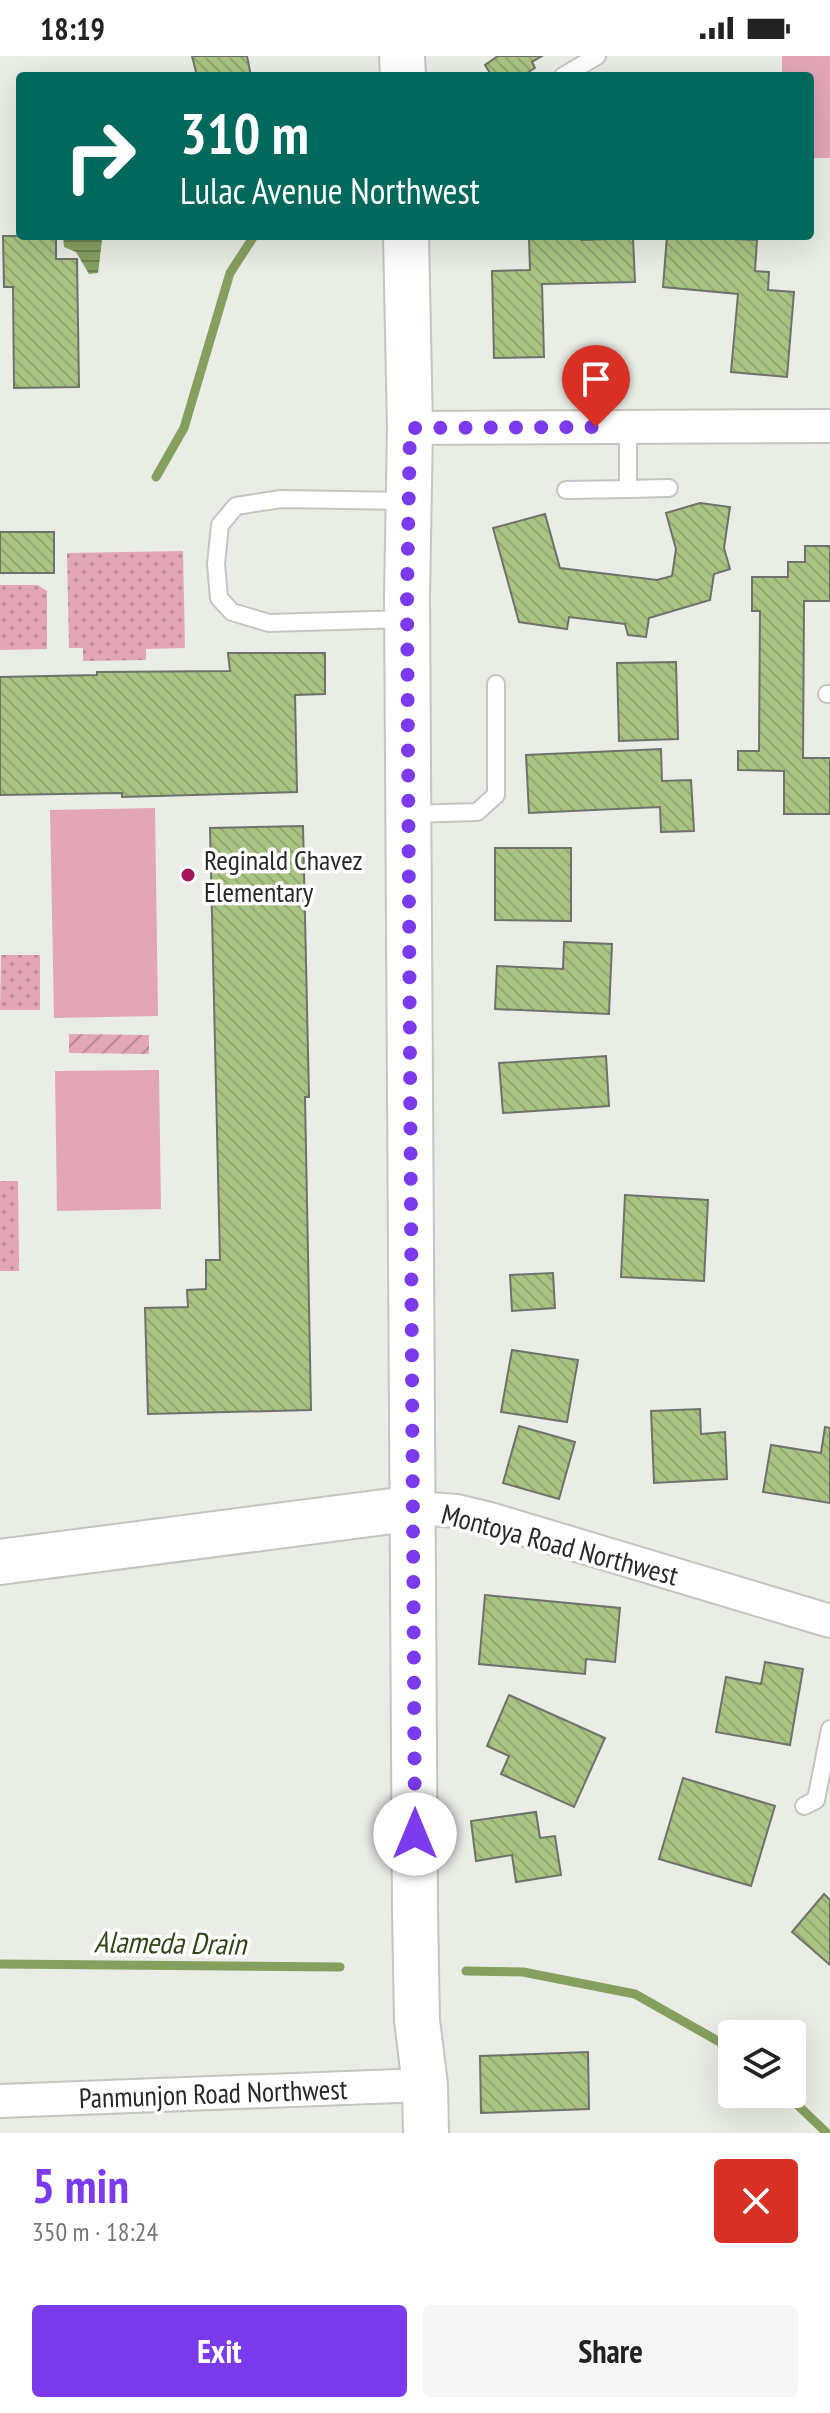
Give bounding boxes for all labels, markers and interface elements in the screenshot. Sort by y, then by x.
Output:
text: 18:19 [40,9,105,48]
text: 310 m [180,97,309,169]
icon: right [48,104,152,208]
text: Lulac Avenue Northwest [180,167,480,214]
pin [562,345,630,427]
icon: arrive [574,357,618,401]
place label: Reginald Chavez Elementary [204,841,363,910]
marker: Reginald Chavez Elementary [179,866,197,884]
street label: Montoya Road Northwest [438,1495,683,1593]
position arrow [373,1792,457,1876]
water label: Alameda Drain [94,1921,248,1963]
map controls [718,2020,806,2108]
button: layers [718,2020,806,2108]
street label: Panmunjon Road Northwest [78,2070,348,2116]
text: 5 min [32,2154,129,2216]
button: close [714,2159,798,2243]
text: 350 m · 18:24 [32,2215,158,2248]
button: Exit [32,2305,407,2397]
button: Share [423,2305,798,2397]

